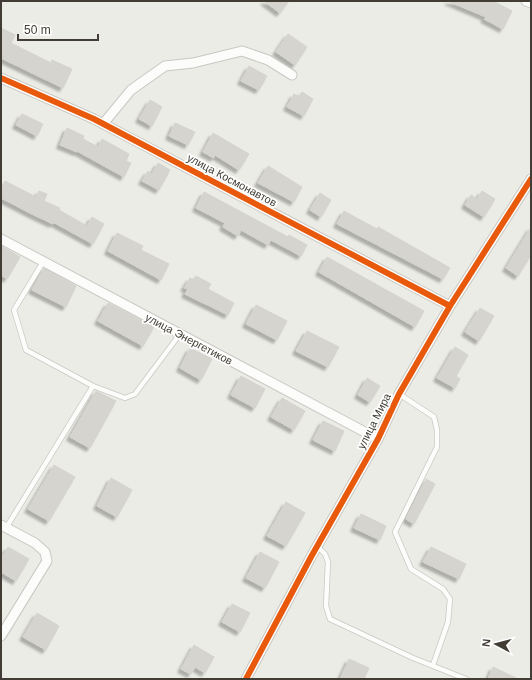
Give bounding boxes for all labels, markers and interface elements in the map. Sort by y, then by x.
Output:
scale bar [18,16,98,42]
text: 50 m [24,23,51,37]
street label: улица Космонавтов [185,151,279,209]
street label: улица Энергетиков [143,311,235,367]
street label: улица Мира [355,390,394,451]
north arrow [476,624,516,664]
text: N [480,638,493,647]

